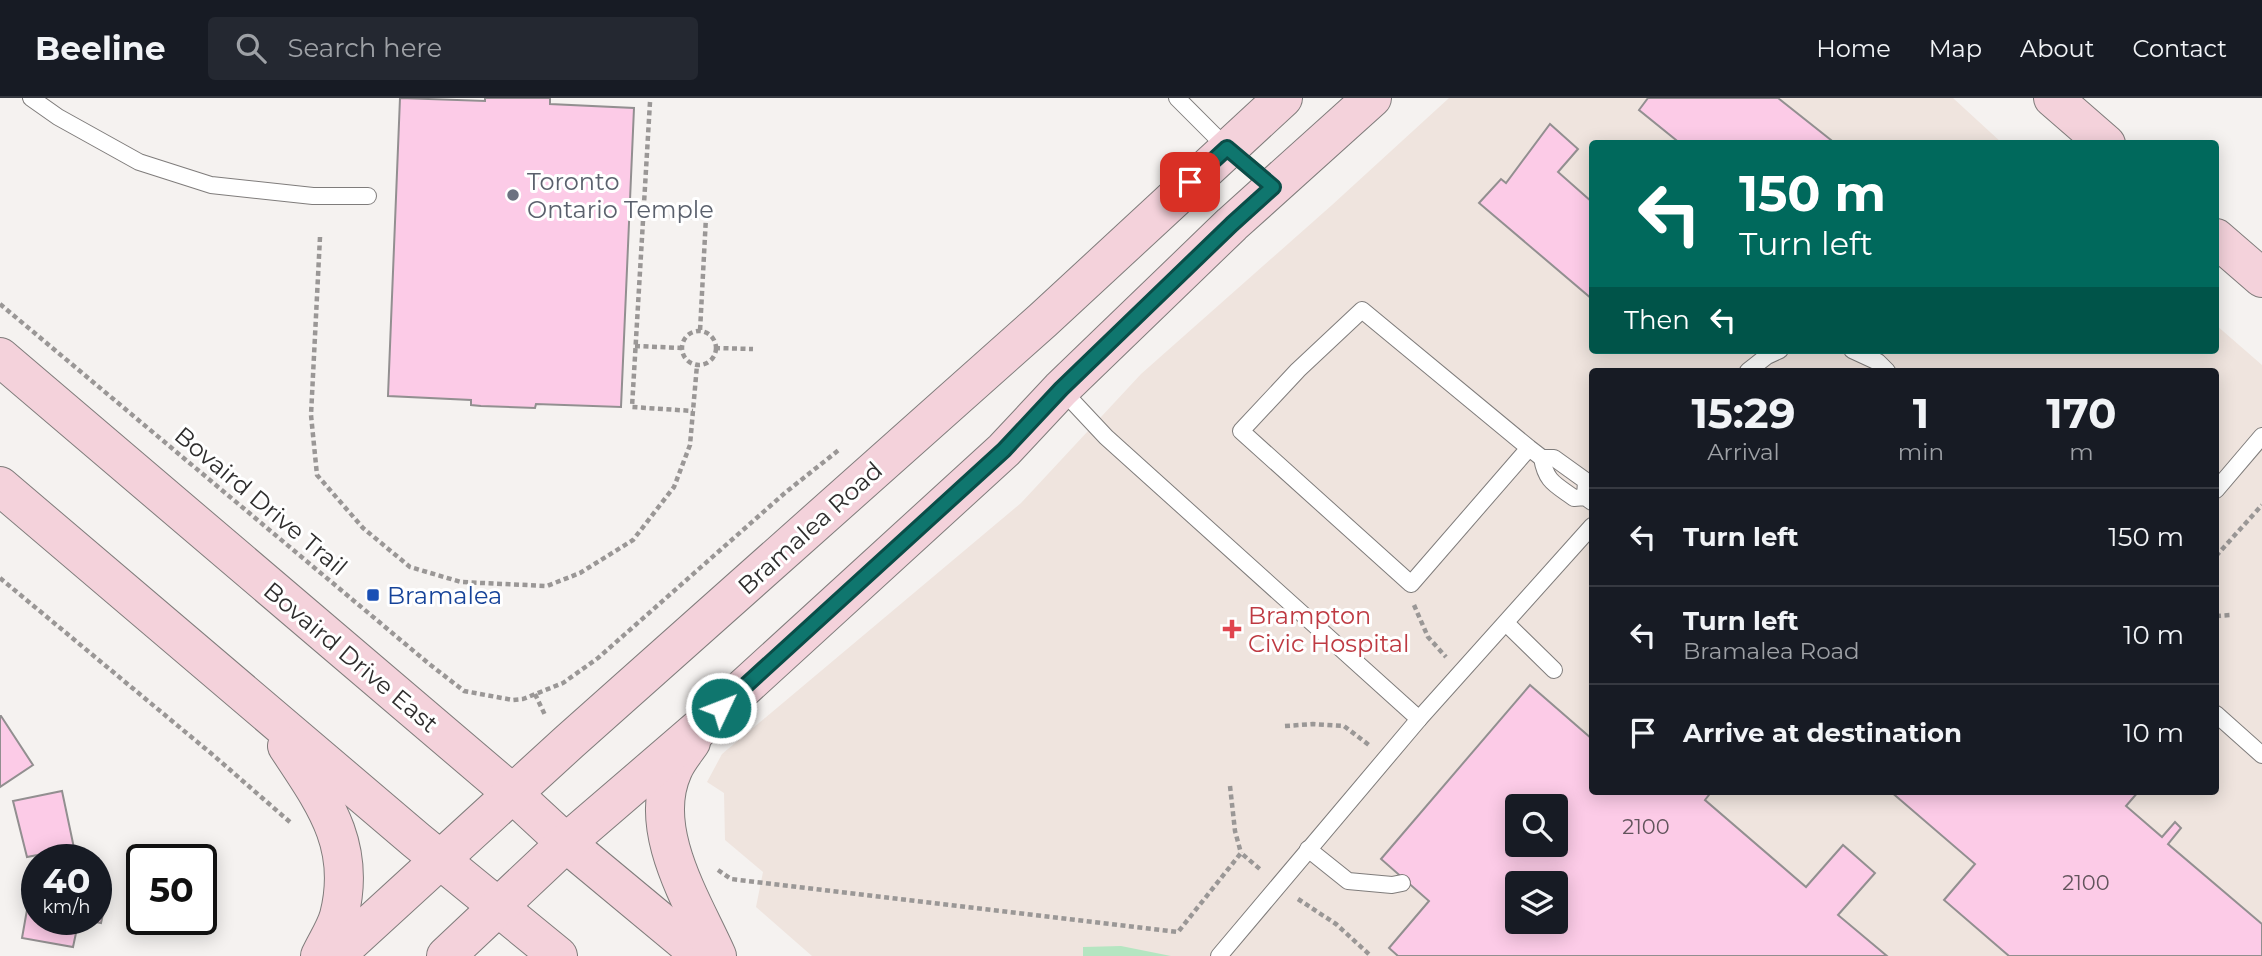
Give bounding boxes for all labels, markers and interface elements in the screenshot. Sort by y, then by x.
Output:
search box [208,17,698,80]
text: Beeline [35,28,166,68]
icon: search [232,29,270,67]
text: Search here [288,32,442,64]
text: Home [1816,34,1891,63]
text: Map [1929,34,1982,63]
text: About [2020,34,2094,63]
text: Contact [2132,34,2227,63]
pin [1160,152,1220,212]
icon: arrive [1171,163,1209,201]
text: 150 m [1739,164,1886,223]
place label: Toronto Ontario Temple [527,167,714,224]
icon: left [1624,168,1715,259]
marker: Toronto Ontario Temple [505,187,521,203]
text: Turn left [1739,224,1873,263]
icon: left [1704,301,1742,339]
text: Then [1624,304,1690,336]
text: 15:29 [1691,387,1795,439]
text: 1 [1913,387,1929,439]
text: 170 [2046,387,2117,439]
street label: Bovaird Drive Trail [169,420,353,582]
text: Arrival [1707,438,1780,466]
text: min [1898,438,1944,466]
text: m [2069,438,2094,466]
street label: Bramalea Road [732,456,888,600]
icon: left [1624,518,1662,556]
text: Turn left [1683,521,1799,553]
text: 150 m [2108,521,2184,553]
street label: Bovaird Drive East [258,576,444,738]
place label: Bramalea [387,581,502,610]
marker: Bramalea [365,587,381,603]
place label: Brampton Civic Hospital [1248,601,1409,658]
text: Turn left [1683,605,1799,637]
icon: left [1624,616,1662,654]
marker: Brampton Civic Hospital [1222,619,1242,639]
text: 10 m [2123,619,2184,651]
text: Bramalea Road [1683,637,1860,665]
position arrow [684,671,758,745]
icon: arrive [1624,714,1662,752]
text: Arrive at destination [1683,717,1962,749]
text: 10 m [2123,717,2184,749]
map controls [1505,794,1568,934]
button: search [1505,794,1568,857]
house number: 2100 [1622,814,1670,839]
speed limit sign: 50 [126,844,217,935]
text: 40 [43,859,90,902]
house number: 2100 [2062,870,2110,895]
button: layers [1505,871,1568,934]
text: km/h [42,896,91,918]

